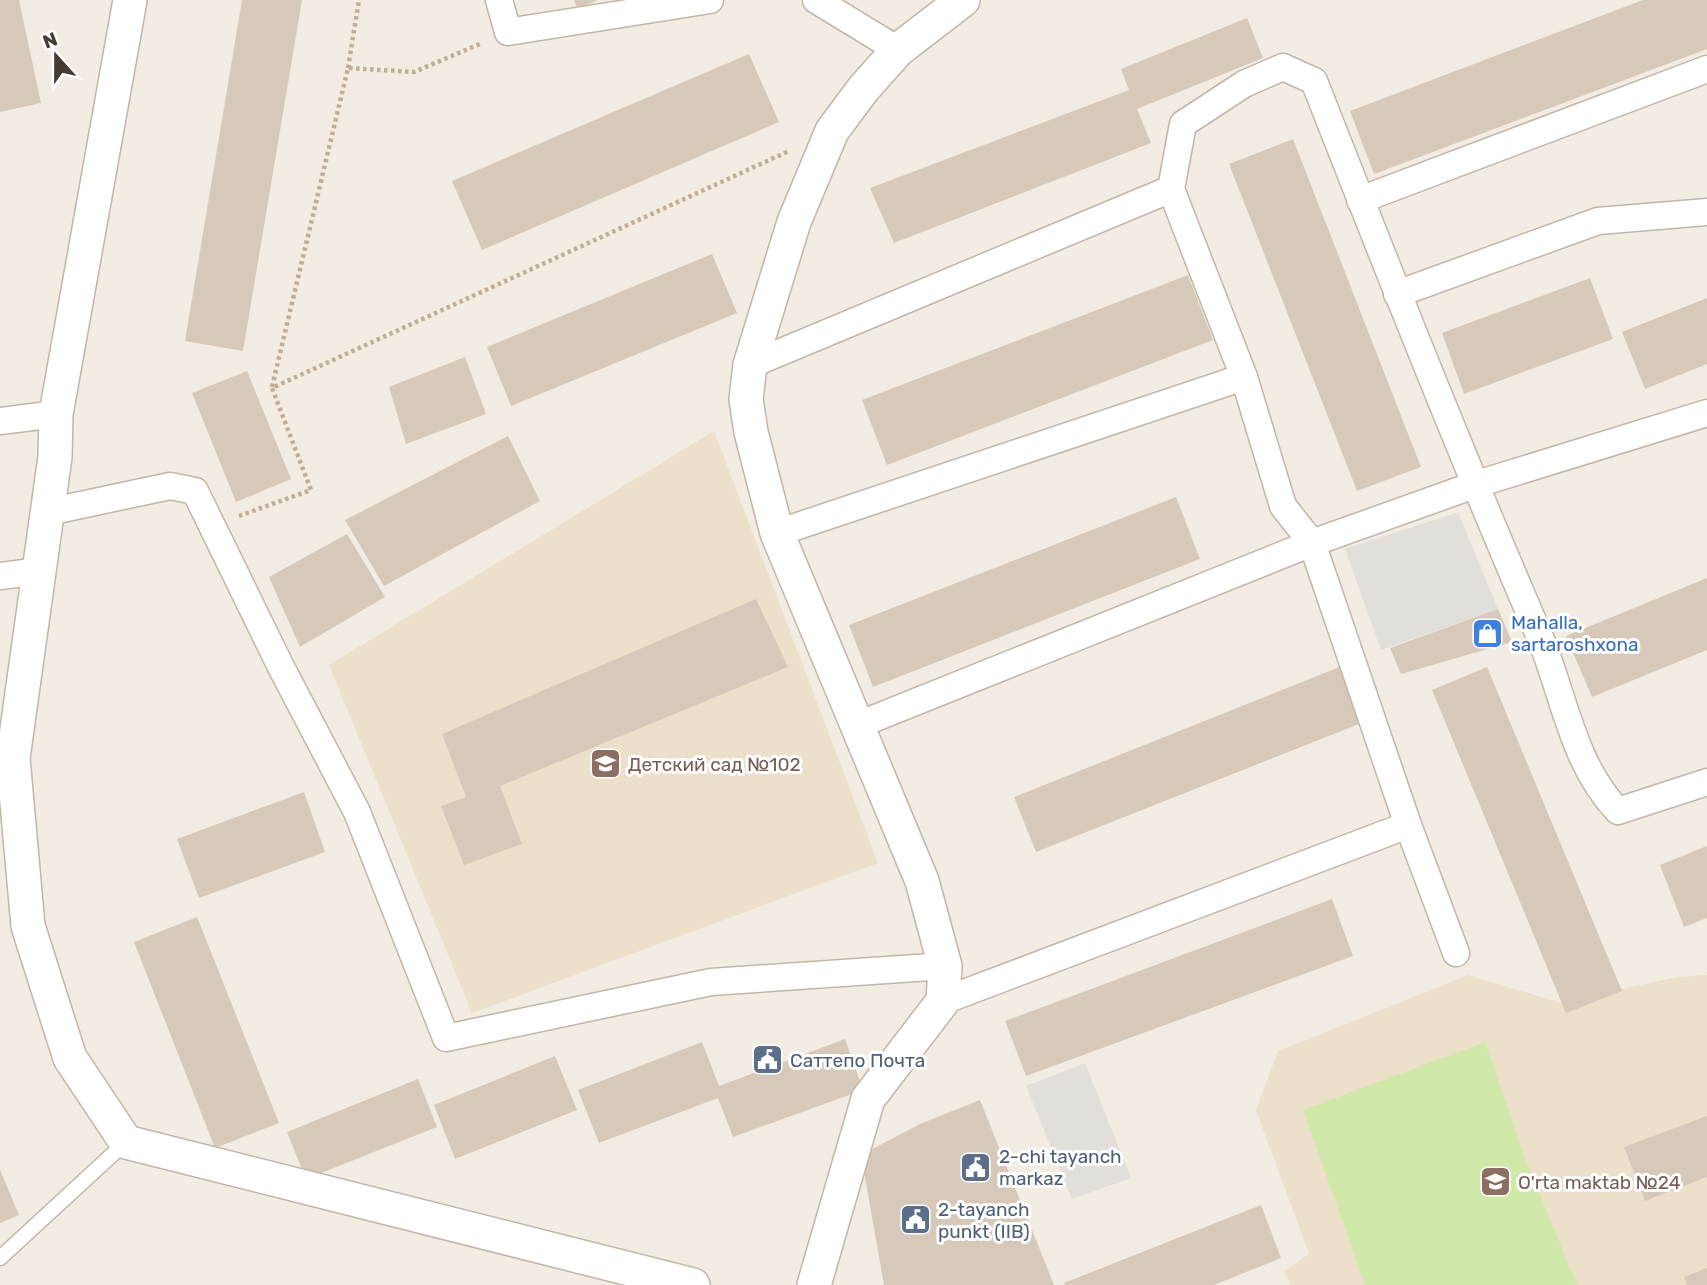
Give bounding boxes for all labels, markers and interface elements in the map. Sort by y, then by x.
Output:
north arrow [21,21,91,91]
text: N [40,27,61,54]
place label: Mahalla, sartaroshxona [1511,611,1638,656]
shop icon: Mahalla, sartaroshxona [1471,616,1505,650]
school or university icon: Детский сад №102 [588,747,622,781]
place label: Детский сад №102 [628,753,801,776]
public building icon: Саттепо Почта [750,1043,784,1077]
place label: Саттепо Почта [790,1049,925,1072]
place label: 2-chi tayanch markaz [999,1145,1122,1190]
public building icon: 2-chi tayanch markaz [959,1150,993,1184]
school or university icon: O'rta maktab №24 [1478,1165,1512,1199]
place label: O'rta maktab №24 [1518,1171,1681,1194]
place label: 2-tayanch punkt (IIB) [938,1198,1030,1243]
public building icon: 2-tayanch punkt (IIB) [898,1203,932,1237]

